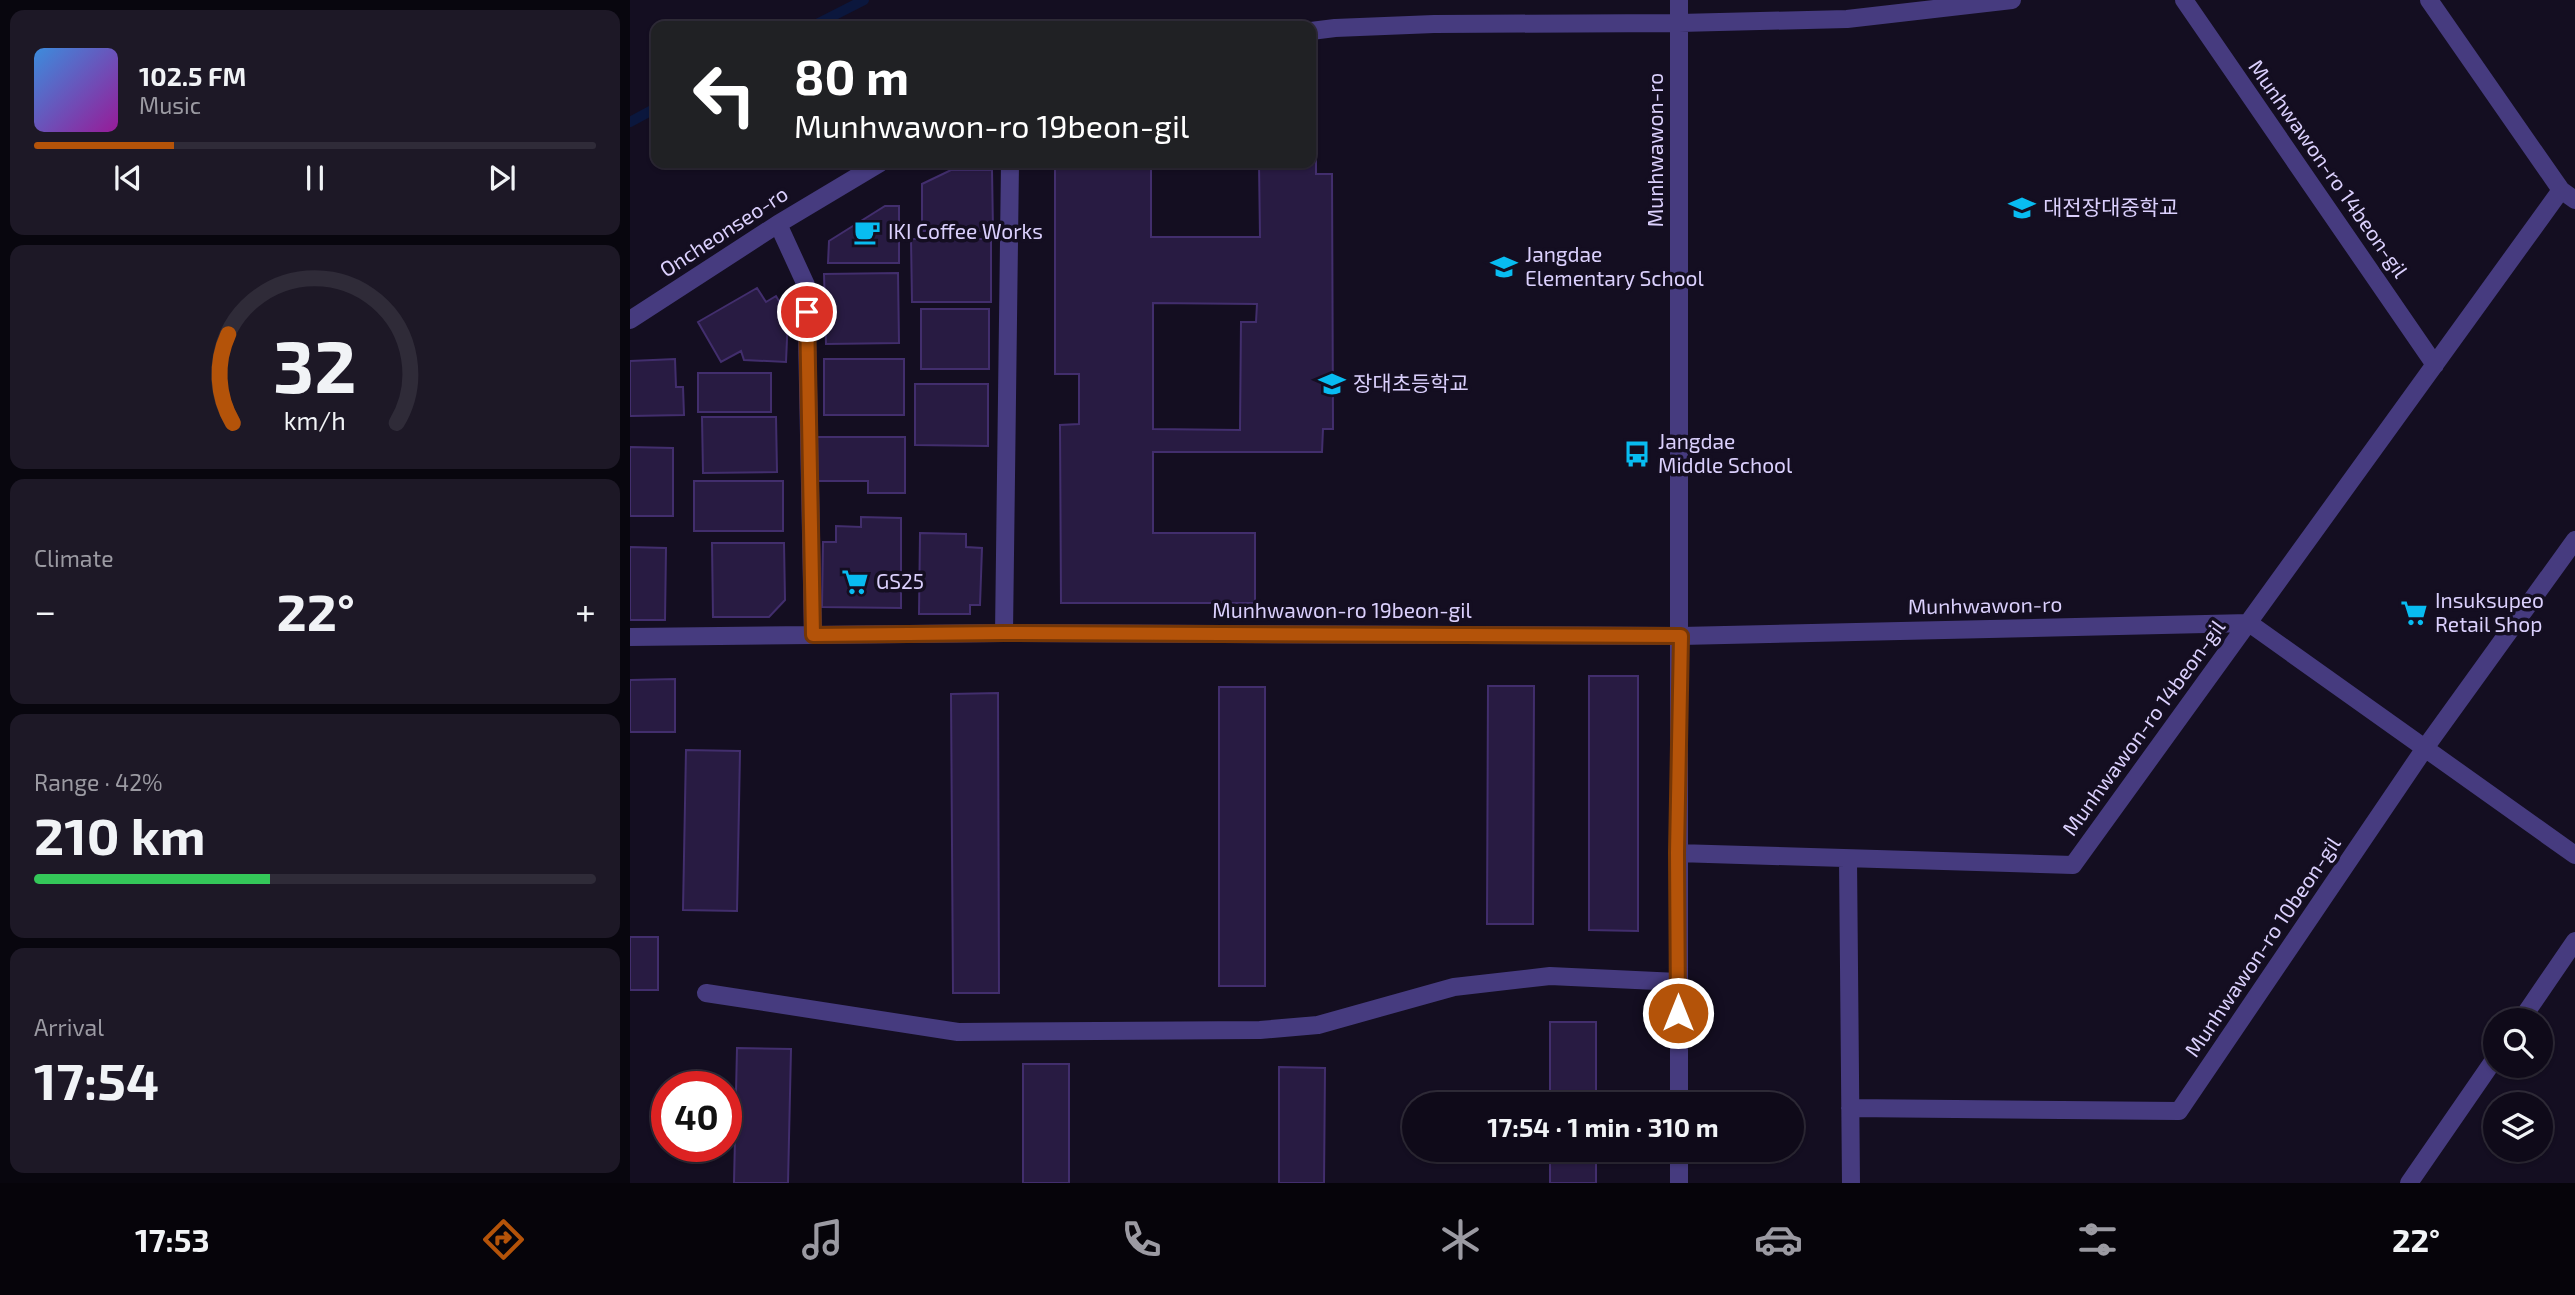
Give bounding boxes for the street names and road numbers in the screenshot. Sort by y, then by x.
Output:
street label: Munhwawon-ro 14beon-gil [2244,54,2415,283]
street label: Munhwawon-ro [1642,73,1667,227]
street label: Oncheonseo-ro [655,180,792,281]
street label: Munhwawon-ro [1908,591,2062,618]
street label: Munhwawon-ro 19beon-gil [1212,597,1472,622]
street label: Munhwawon-ro 14beon-gil [2056,614,2230,840]
street label: Munhwawon-ro 10beon-gil [2179,831,2345,1061]

